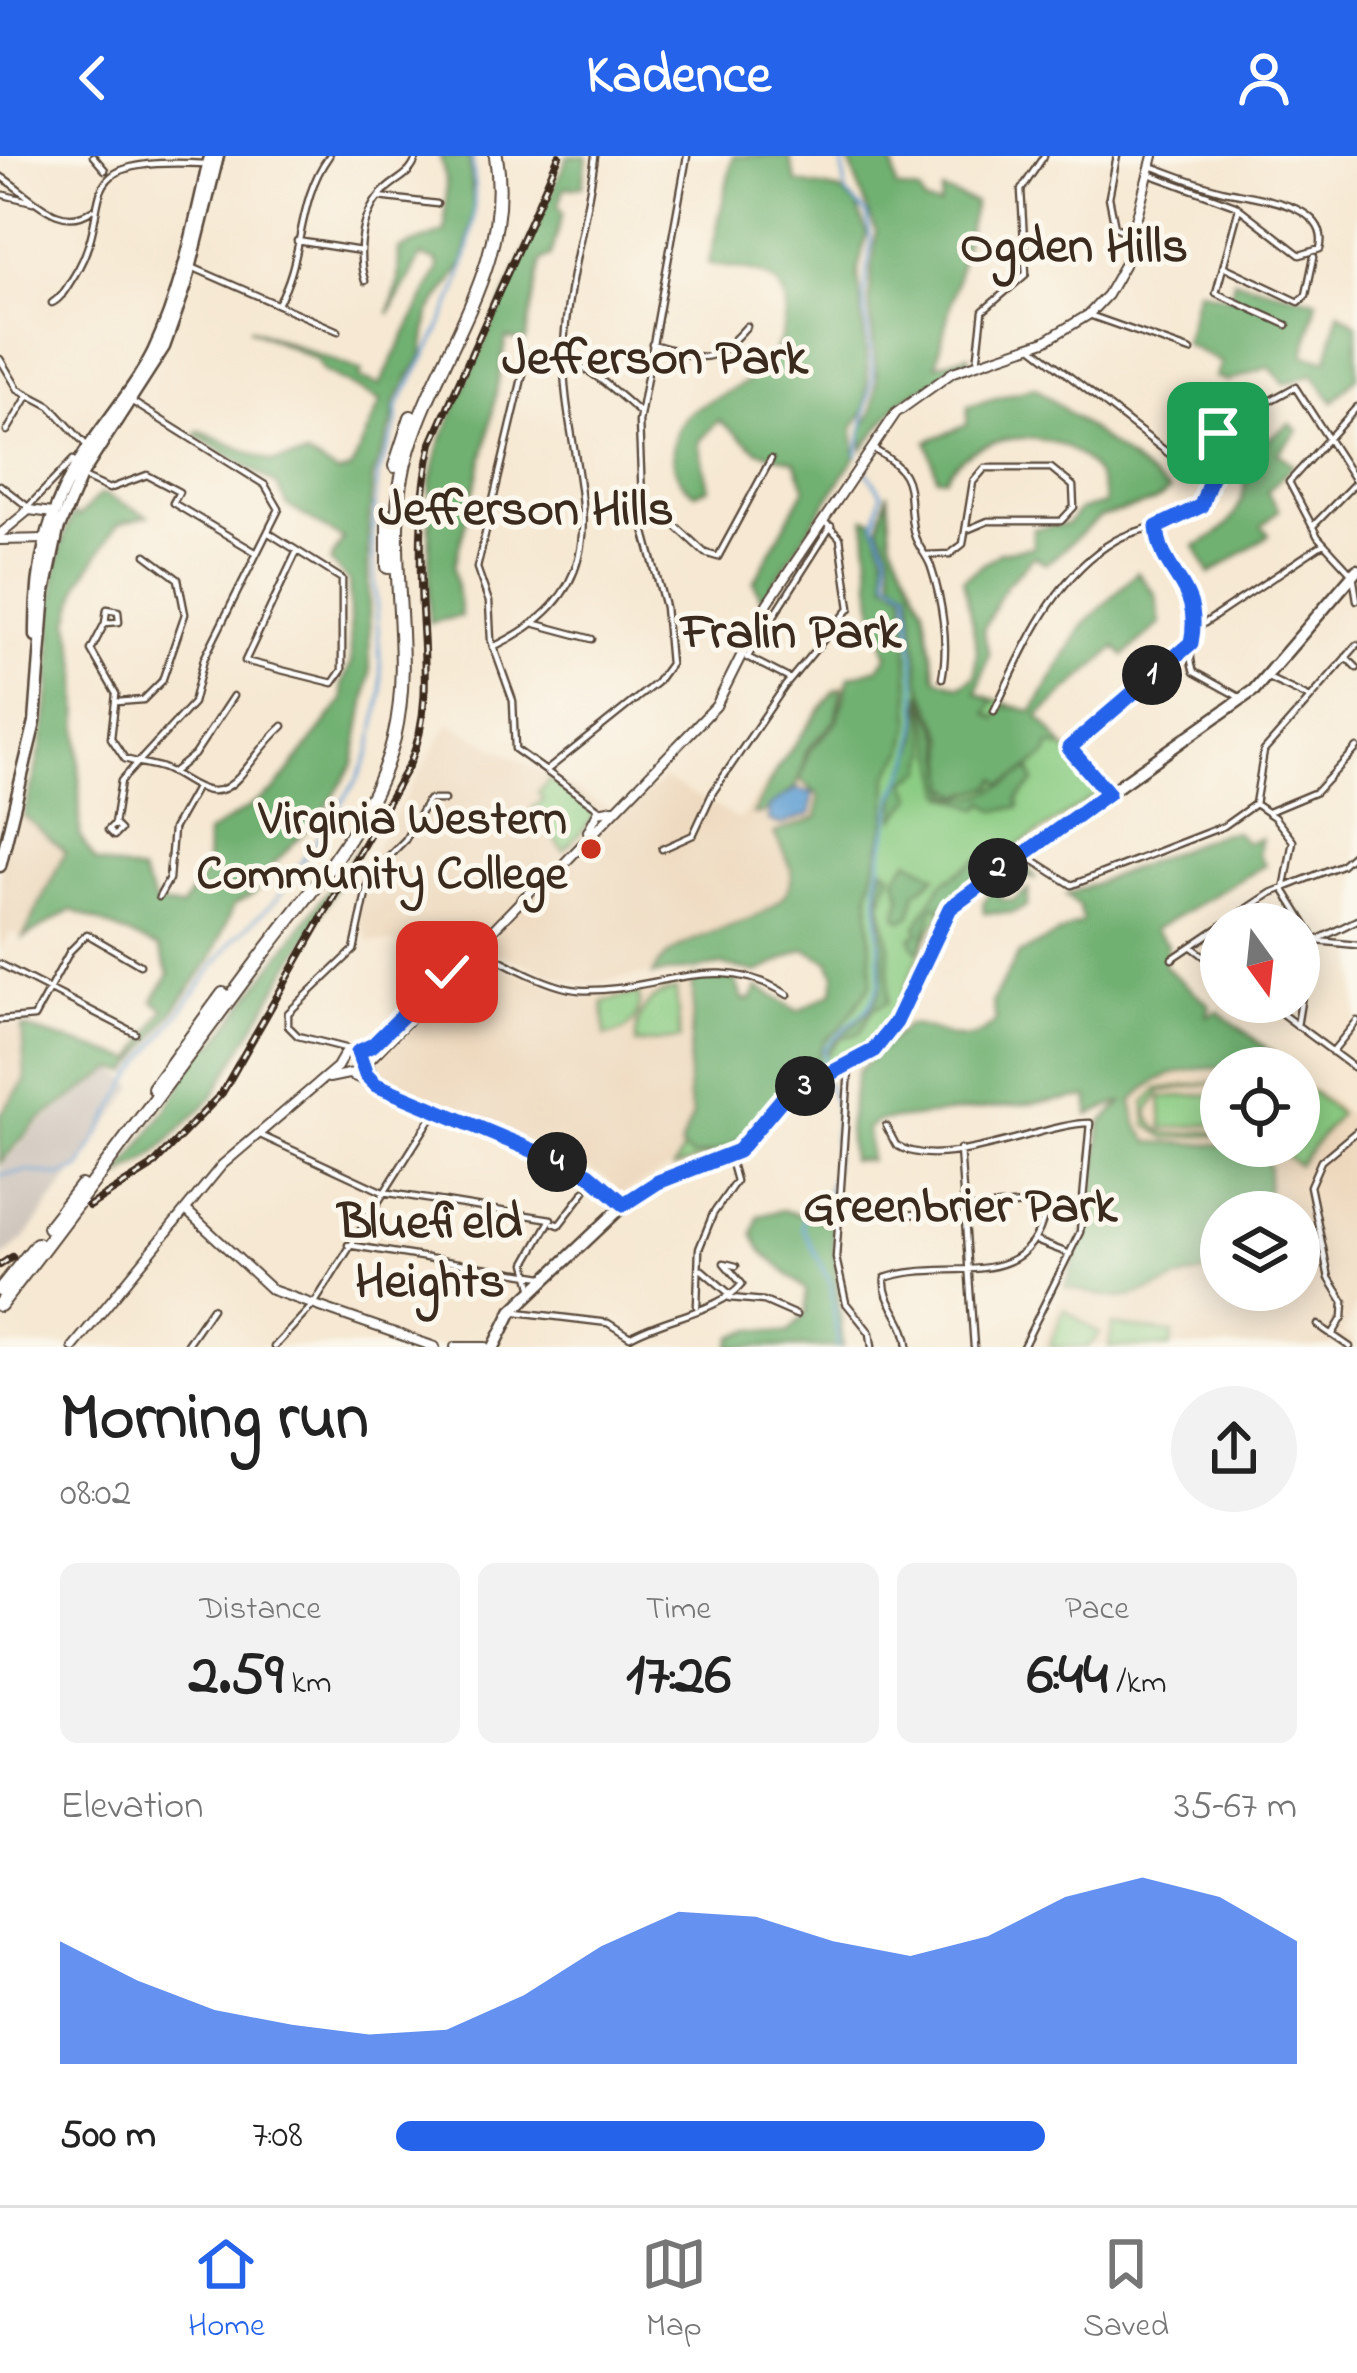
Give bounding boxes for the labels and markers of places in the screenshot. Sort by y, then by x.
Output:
pin [1167,382,1269,484]
pin: 1 [1122,645,1182,705]
place label: Virginia Western Community College [196,786,568,913]
marker: Virginia Western Community College [578,836,604,862]
pin: 2 [968,838,1028,898]
pin [396,921,498,1023]
pin: 3 [775,1056,835,1116]
pin: 4 [527,1132,587,1192]

